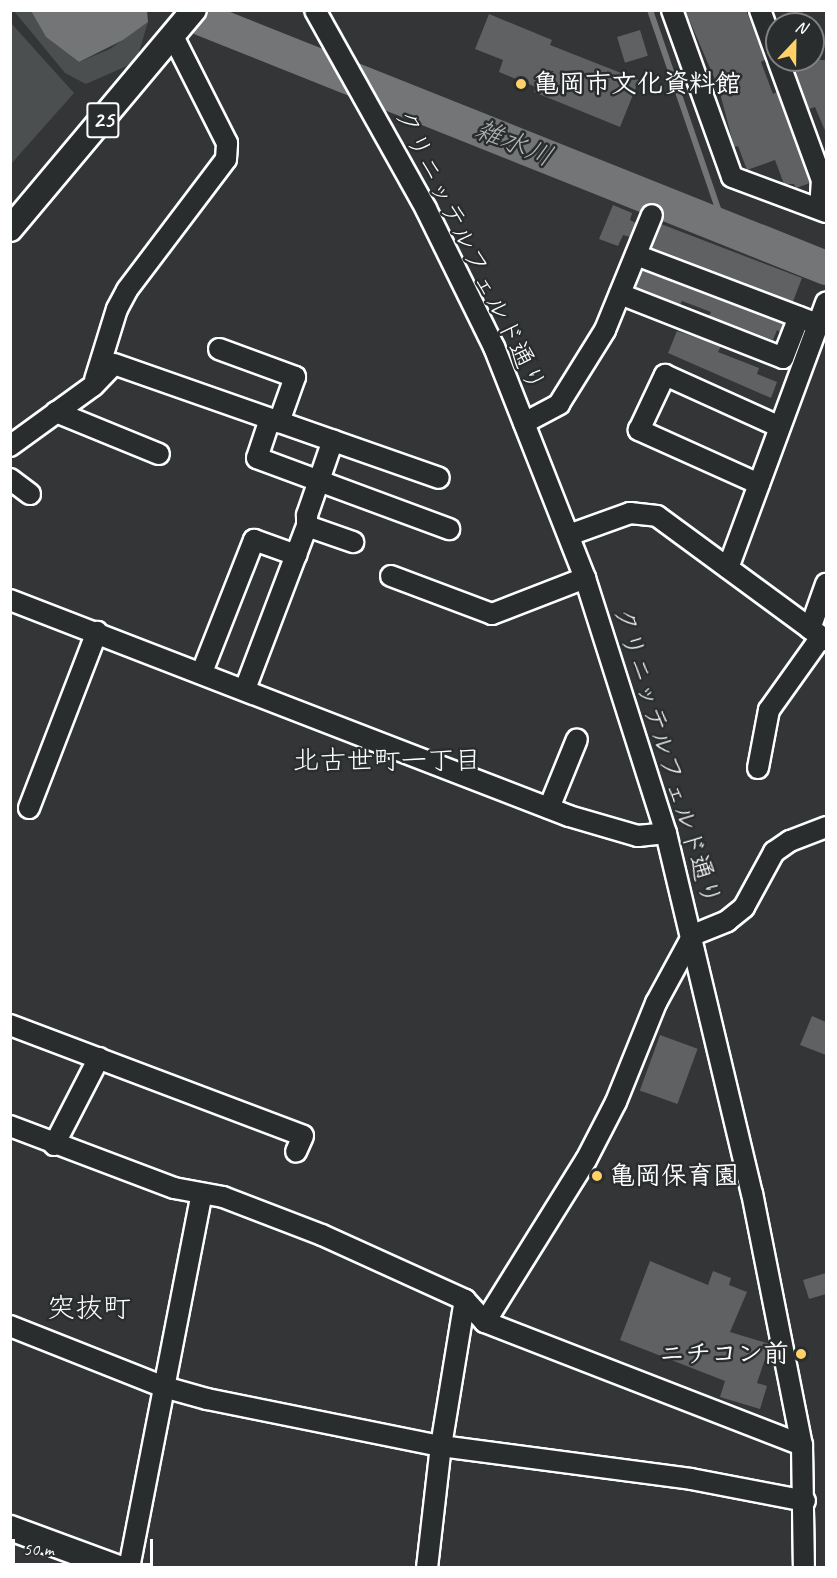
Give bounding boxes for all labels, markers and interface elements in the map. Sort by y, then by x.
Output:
north arrow [765,12,825,72]
text: N [793,16,809,38]
place label: 亀岡市文化資料館 [533,68,741,100]
marker: 亀岡市文化資料館 [514,77,528,91]
road number: 25 [85,99,121,141]
street label: クリニッテルフェルド通り [388,103,552,397]
water label: 雑水川 [470,113,558,173]
street label: クリニッテルフェルド通り [606,602,728,910]
district label: 北古世町一丁目 [293,745,481,777]
place label: 亀岡保育園 [609,1160,739,1192]
marker: 亀岡保育園 [590,1169,604,1183]
district label: 突抜町 [47,1291,131,1325]
place label: ニチコン前 [659,1338,789,1370]
marker: ニチコン前 [794,1347,808,1361]
scale bar [15,1527,156,1565]
text: 50 m [23,1538,54,1560]

